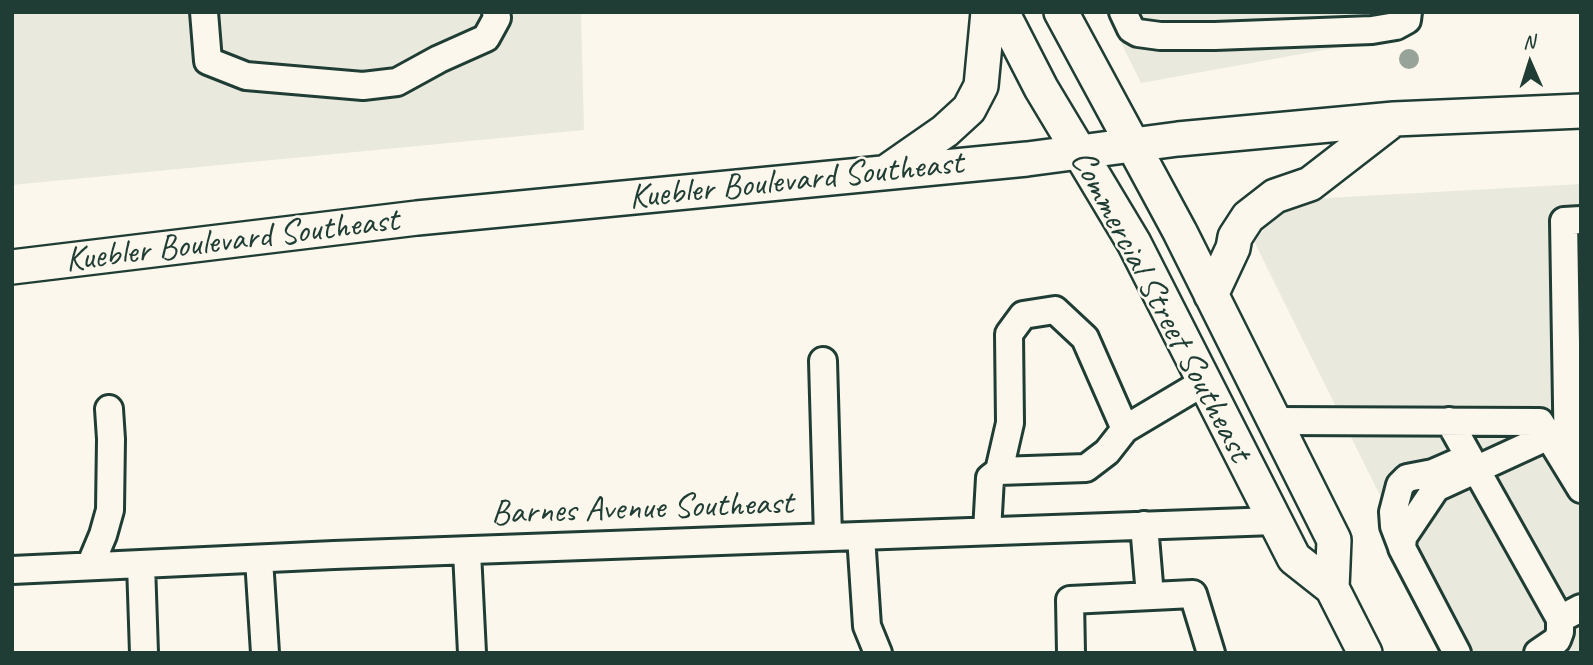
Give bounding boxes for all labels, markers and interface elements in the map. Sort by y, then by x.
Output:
north arrow [1495,28,1565,98]
text: N [1522,30,1535,54]
street label: Kuebler Boulevard Southeast [627,143,965,219]
street label: Commercial Street Southeast [1060,143,1260,469]
street label: Kuebler Boulevard Southeast [63,200,401,282]
street label: Barnes Avenue Southeast [490,483,794,535]

